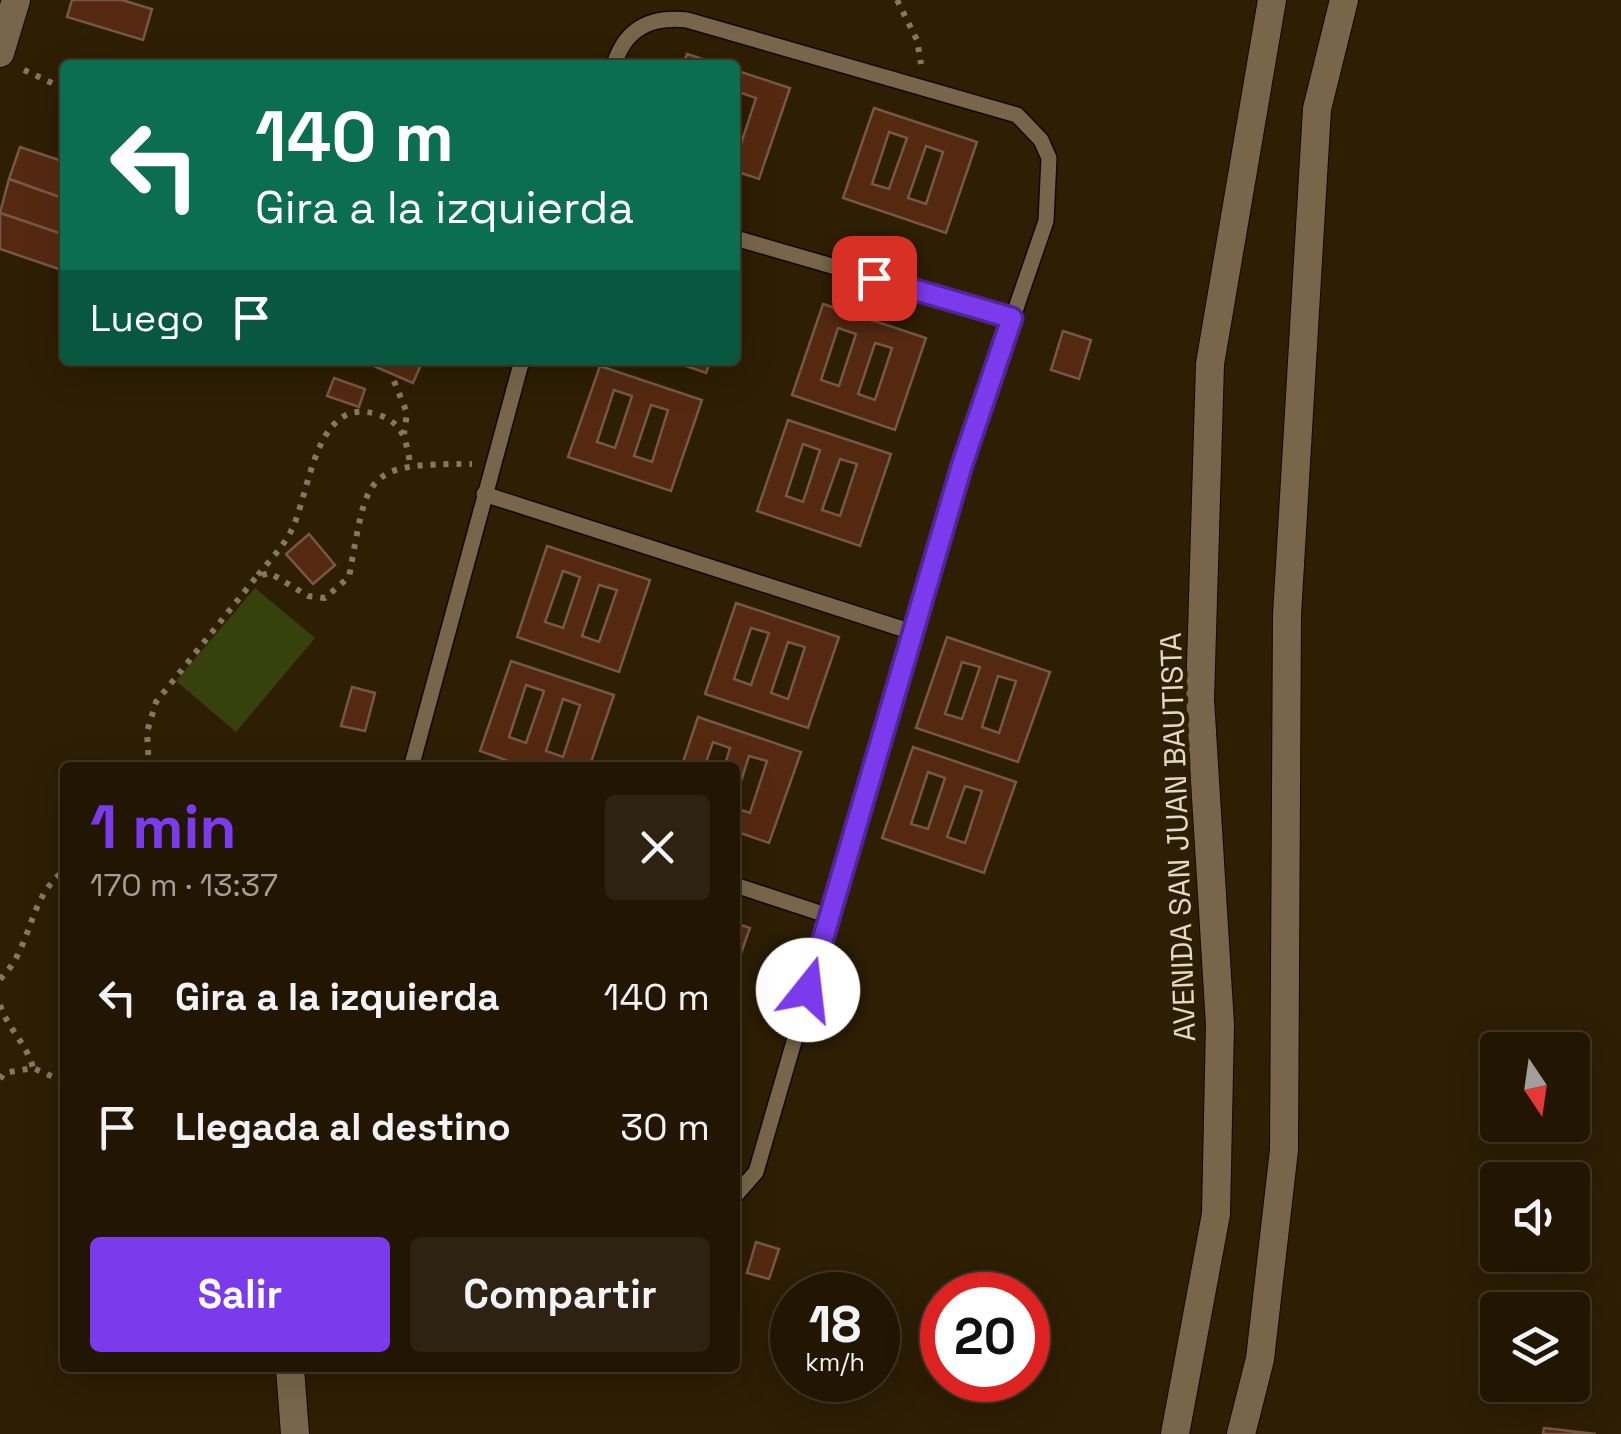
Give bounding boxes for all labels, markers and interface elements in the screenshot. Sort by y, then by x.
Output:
text: 140 m [255,92,454,181]
icon: left [90,100,220,230]
text: Gira a la izquierda [255,179,634,236]
pin [832,236,917,321]
icon: arrive [847,251,902,306]
icon: arrive [224,290,279,345]
text: Luego [90,294,204,342]
street label: AVENIDA SAN JUAN BAUTISTA [1151,632,1204,1042]
text: 1 min [90,789,237,866]
button: close [605,795,710,900]
text: 170 m · 13:37 [90,865,278,905]
position arrow [756,938,860,1042]
icon: left [90,970,145,1025]
text: Gira a la izquierda [175,973,500,1021]
text: 140 m [604,973,710,1021]
north arrow [1480,1032,1590,1142]
map controls [1480,1032,1590,1402]
icon: arrive [90,1100,145,1155]
text: Llegada al destino [175,1103,511,1151]
text: 30 m [620,1103,710,1151]
button: sound [1480,1162,1590,1272]
button: Salir [90,1237,390,1352]
button: Compartir [410,1237,710,1352]
speed limit sign: 20 [920,1272,1050,1402]
button: layers [1480,1292,1590,1402]
text: 18 [809,1293,861,1357]
text: km/h [805,1346,865,1378]

